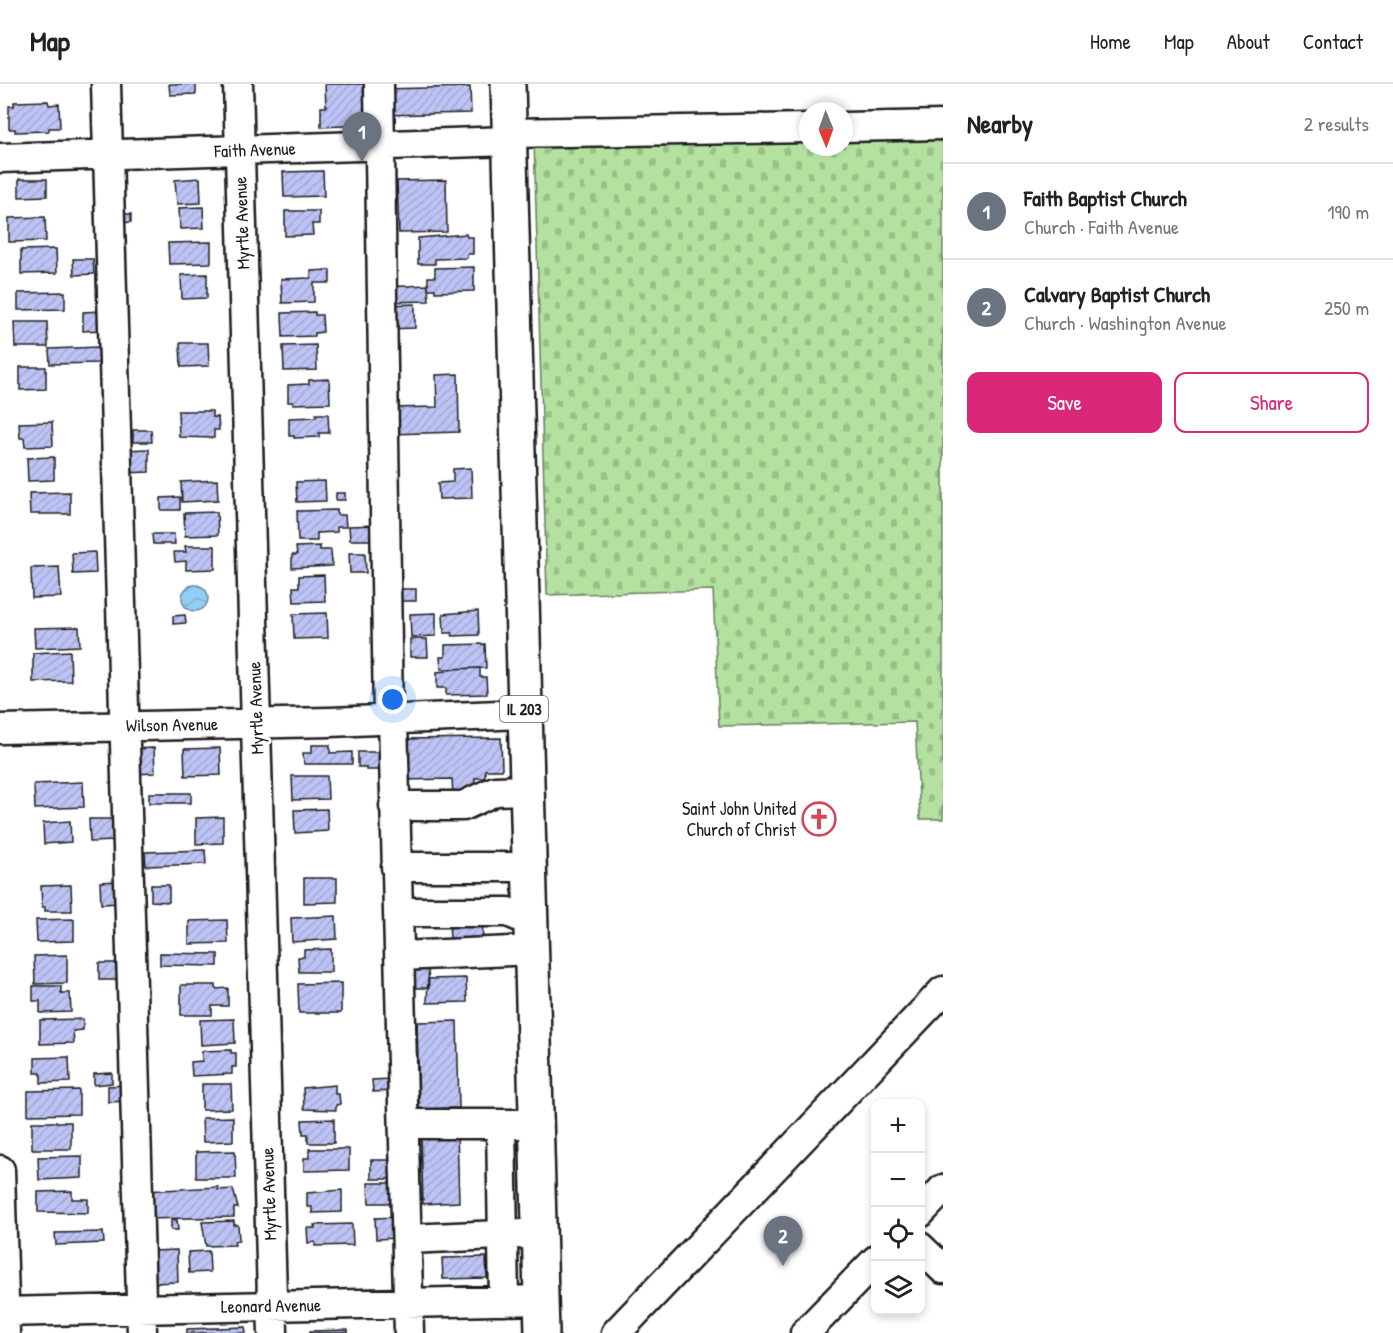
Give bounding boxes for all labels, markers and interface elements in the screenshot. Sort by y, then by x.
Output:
text: Map [30,22,70,60]
text: Home [1090,27,1131,56]
text: Map [1164,27,1194,56]
text: About [1227,27,1270,56]
text: Contact [1303,27,1363,56]
north arrow [799,102,853,156]
text: Nearby [967,106,1033,141]
text: 2 results [1304,110,1369,137]
pin: 1 [342,112,382,162]
street label: Faith Avenue [213,136,296,163]
street label: Myrtle Avenue [227,176,256,270]
text: Faith Baptist Church [1024,183,1187,213]
text: 1 [983,198,990,225]
text: 190 m [1327,198,1369,225]
text: Church · Faith Avenue [1024,213,1179,240]
text: Calvary Baptist Church [1024,279,1210,309]
text: 2 [982,294,991,321]
text: 250 m [1324,294,1369,321]
text: Church · Washington Avenue [1024,309,1226,336]
button: Save [967,372,1162,433]
button: Share [1174,372,1369,433]
street label: Myrtle Avenue [241,661,270,755]
your location [378,685,407,714]
road number: IL 203 [500,696,548,722]
street label: Wilson Avenue [126,711,218,738]
place label: Saint John United Church of Christ [682,796,797,842]
church icon: Saint John United Church of Christ [801,801,837,837]
map controls [871,1099,925,1315]
button: + [871,1099,925,1153]
street label: Myrtle Avenue [254,1147,283,1241]
button: − [871,1153,925,1207]
button: locate [871,1207,925,1261]
pin: 2 [764,1216,802,1266]
button: layers [871,1261,925,1315]
street label: Leonard Avenue [221,1292,321,1319]

